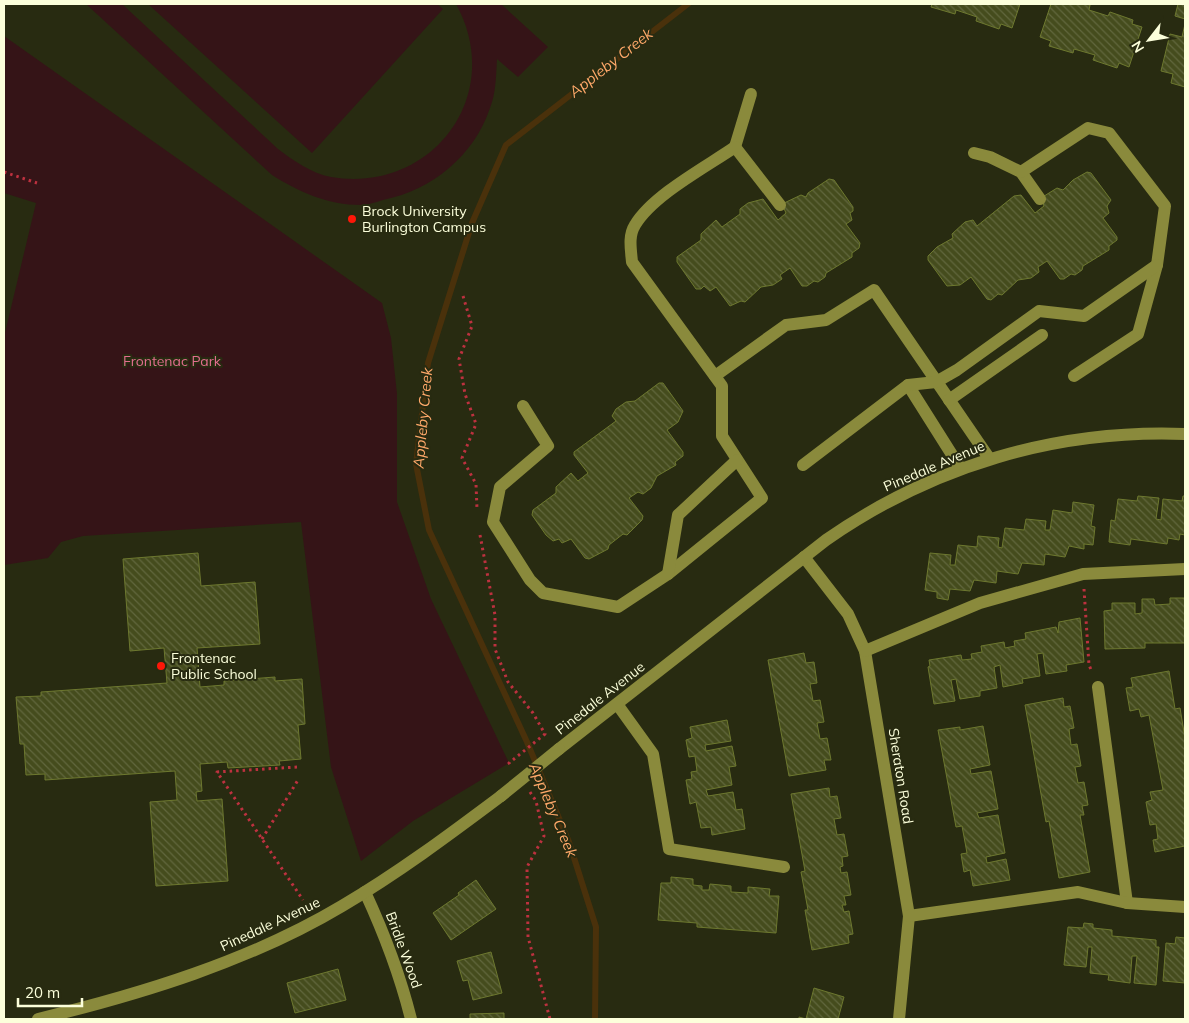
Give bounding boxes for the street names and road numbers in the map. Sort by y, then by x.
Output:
street label: Pinedale Avenue [881,437,987,495]
street label: Pinedale Avenue [552,658,648,738]
street label: Sheraton Road [885,727,917,825]
street label: Pinedale Avenue [217,893,323,955]
street label: Bridle Wood [382,909,426,991]

